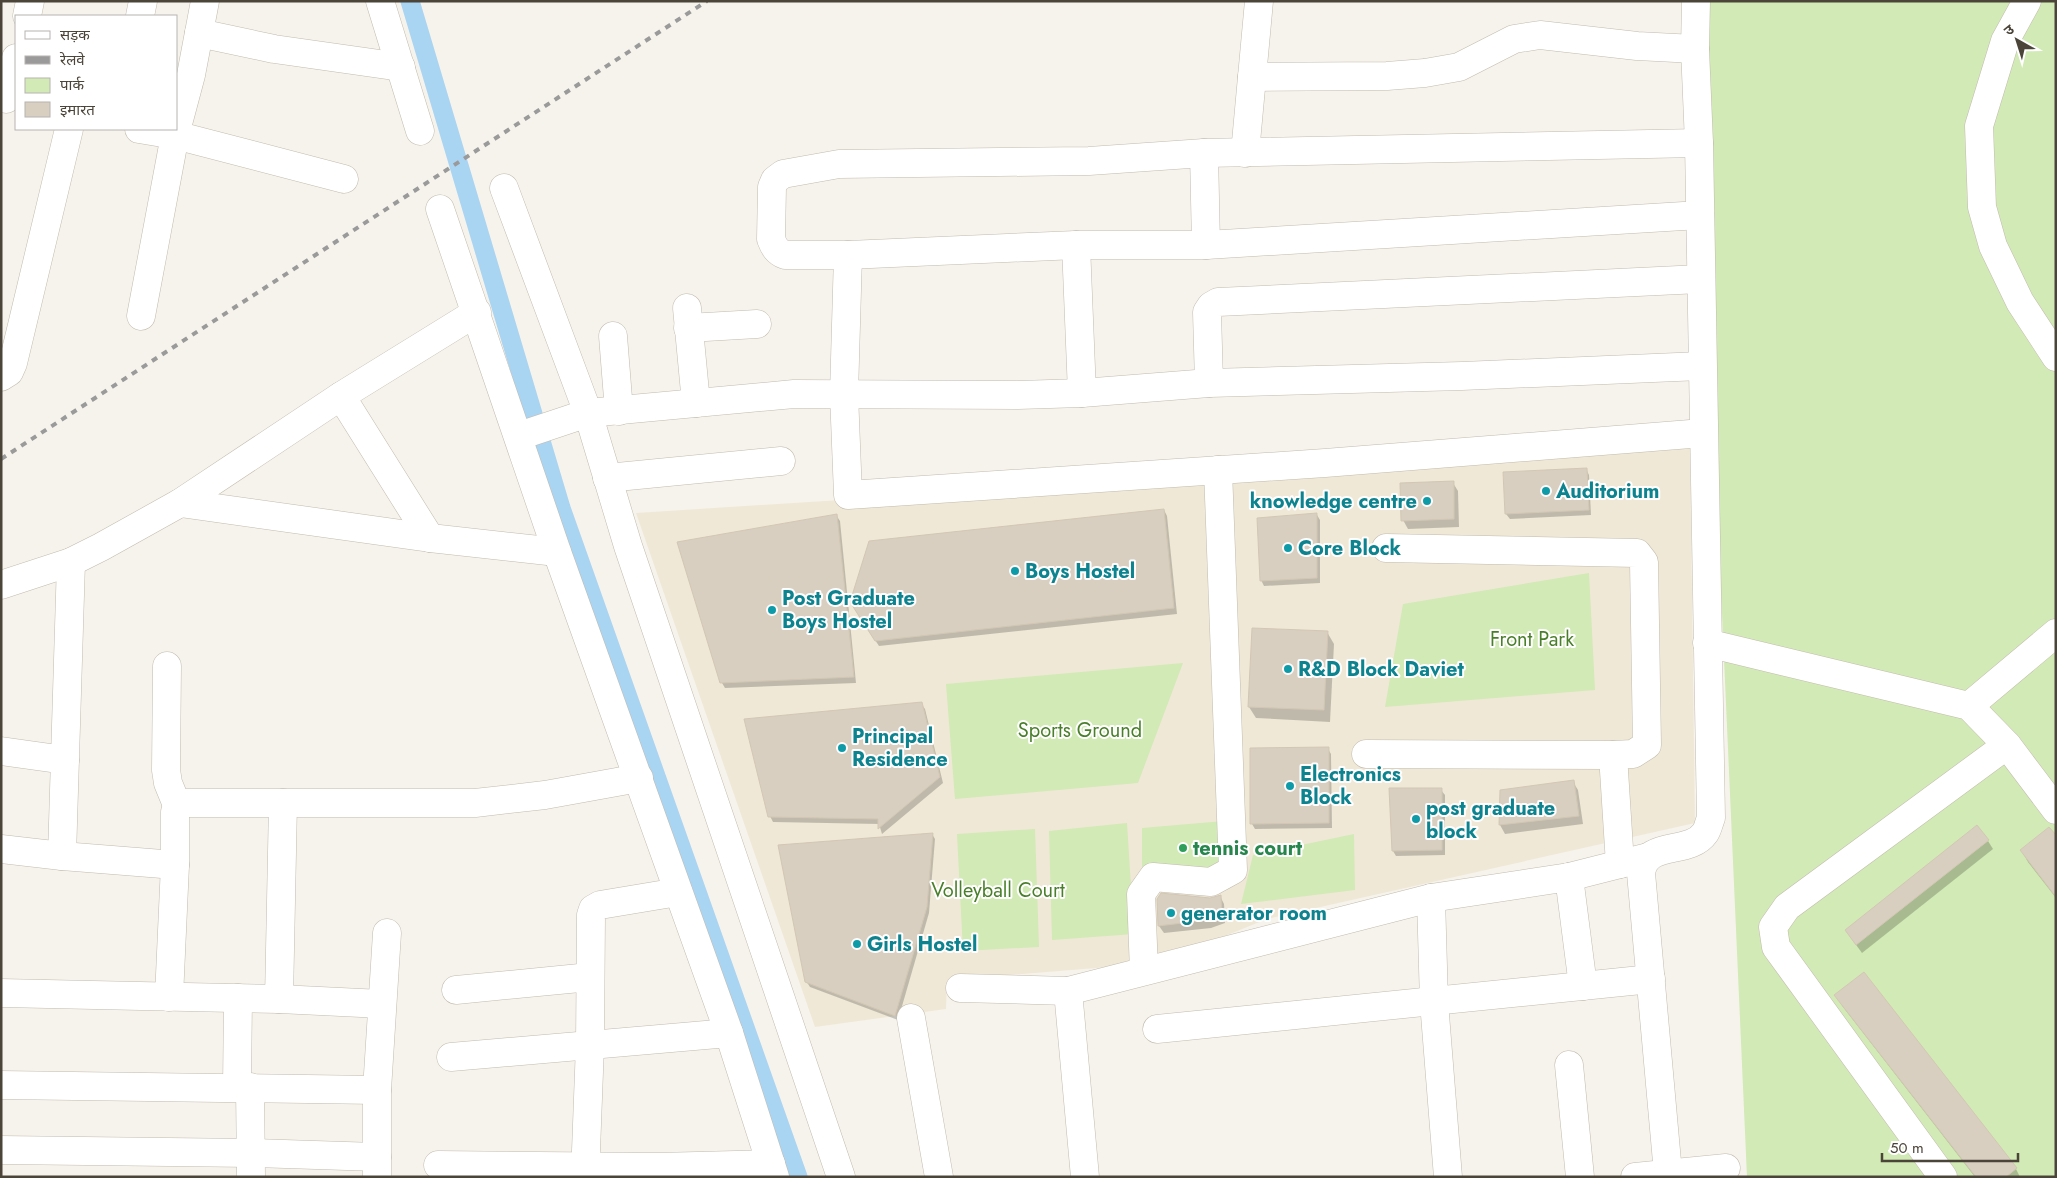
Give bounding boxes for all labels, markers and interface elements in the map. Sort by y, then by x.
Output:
legend [15,15,178,130]
north arrow [1992,15,2042,65]
text: उ [1999,19,2019,40]
text: सड़क [60,24,90,46]
text: रेलवे [59,49,85,71]
text: पार्क [60,74,84,96]
text: इमारत [60,99,95,121]
place label: Auditorium [1555,477,1659,506]
marker: Auditorium [1540,485,1552,497]
place label: knowledge centre [1250,487,1417,516]
marker: knowledge centre [1421,495,1433,507]
place label: Core Block [1298,534,1402,563]
marker: Core Block [1282,542,1294,554]
place label: Boys Hostel [1025,557,1135,586]
marker: Boys Hostel [1009,565,1021,577]
place label: Post Graduate Boys Hostel [782,584,915,636]
marker: Post Graduate Boys Hostel [766,604,778,616]
park label: Front Park [1490,625,1574,654]
place label: R&D Block Daviet [1298,655,1464,684]
marker: R&D Block Daviet [1282,663,1294,675]
park label: Sports Ground [1018,716,1142,745]
place label: Principal Residence [852,722,948,774]
marker: Principal Residence [836,742,848,754]
place label: Electronics Block [1300,760,1401,812]
marker: Electronics Block [1284,780,1296,792]
place label: post graduate block [1426,794,1555,846]
marker: post graduate block [1410,813,1422,825]
place label: tennis court [1193,834,1303,863]
marker: tennis court [1177,842,1189,854]
park label: Volleyball Court [931,876,1065,905]
place label: generator room [1181,899,1327,928]
marker: generator room [1165,907,1177,919]
place label: Girls Hostel [867,930,977,959]
marker: Girls Hostel [851,938,863,950]
scale bar [1882,1130,2018,1162]
text: 50 m [1890,1137,1924,1159]

